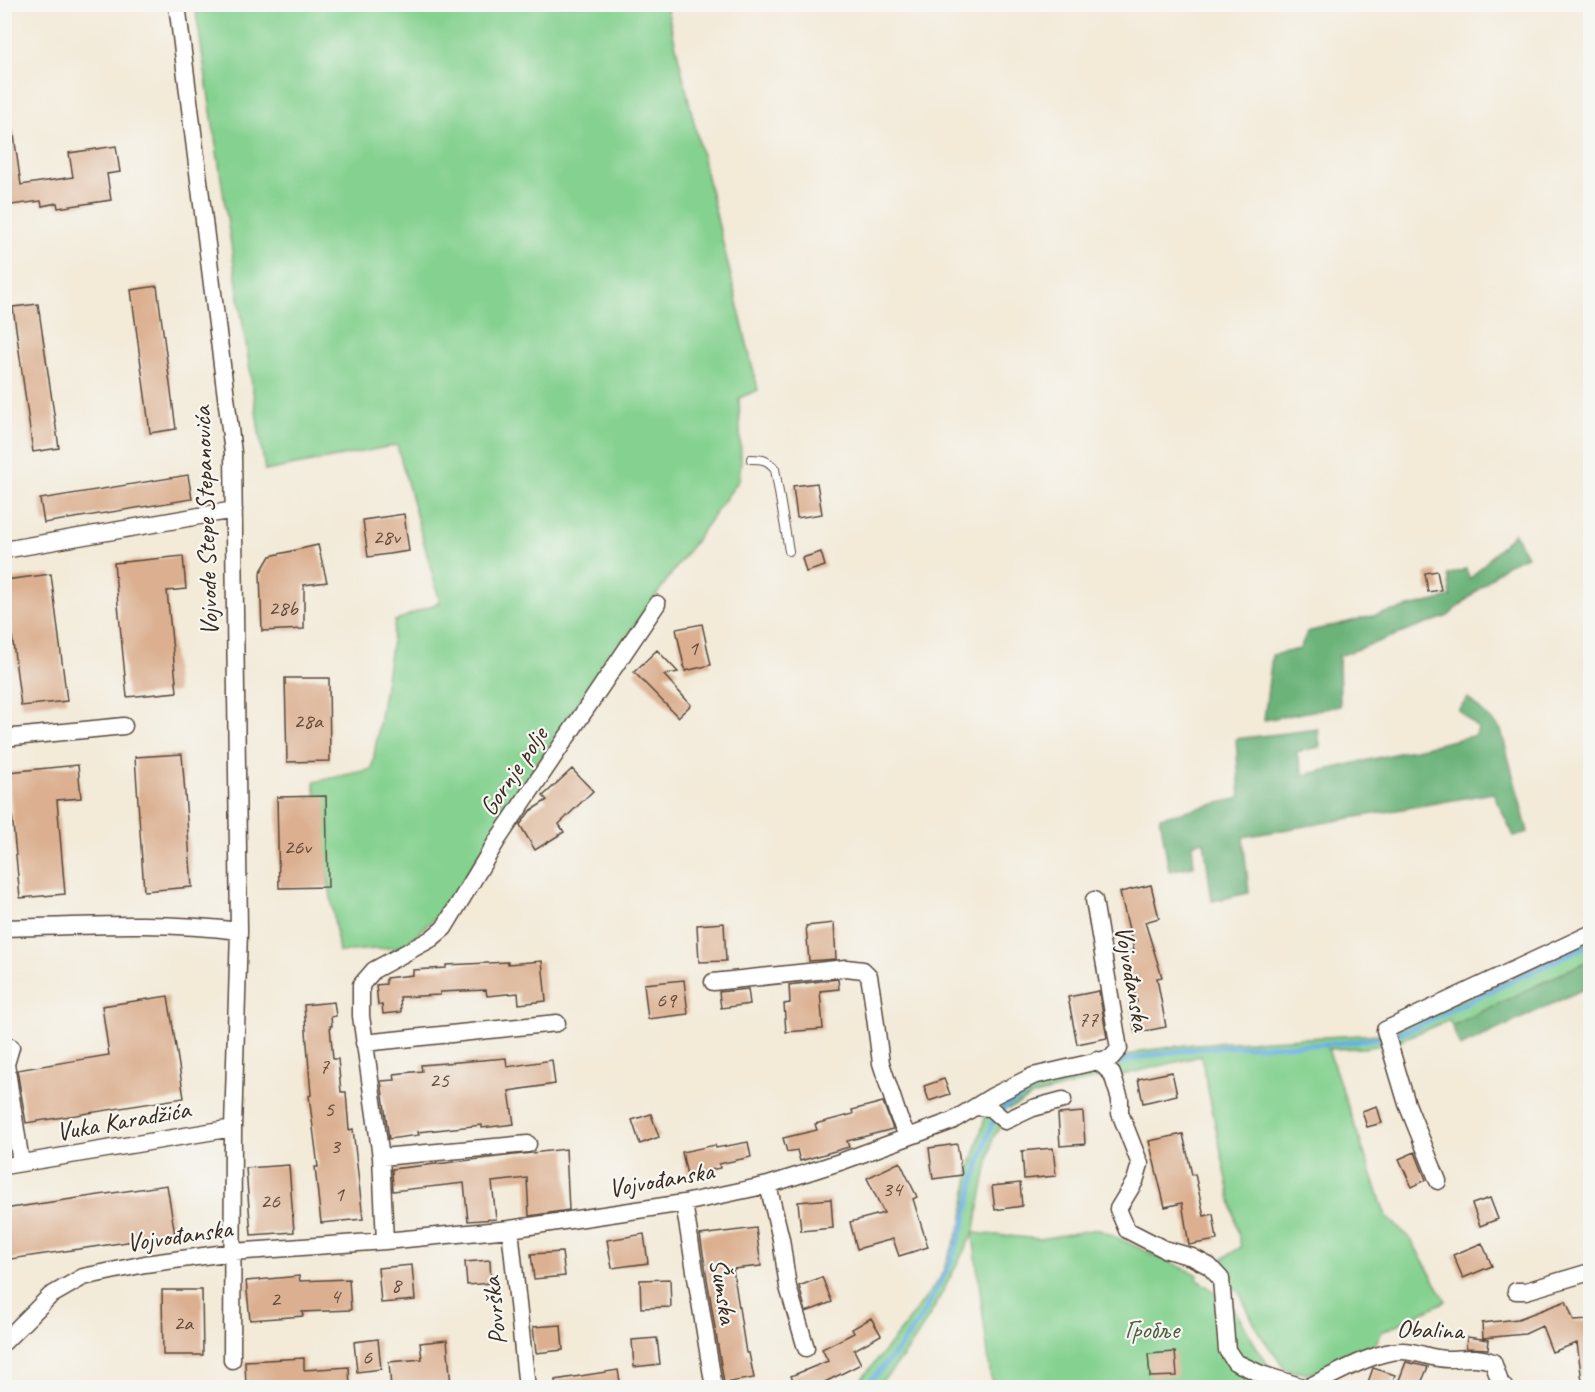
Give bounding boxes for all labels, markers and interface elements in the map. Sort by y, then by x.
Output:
street label: Vojvode Stepe Stepanovića [185,404,226,636]
house number: 28v [372,523,402,551]
house number: 28b [268,594,299,622]
house number: 1 [688,634,699,662]
house number: 28a [293,707,324,735]
street label: Gornje polje [472,718,557,822]
house number: 26v [283,833,313,861]
street label: Vojvođanska [1107,923,1158,1035]
house number: 69 [656,986,678,1014]
house number: 77 [1078,1005,1099,1033]
house number: 7 [319,1052,330,1080]
house number: 25 [429,1066,450,1094]
street label: Vuka Karadžića [54,1092,194,1148]
house number: 5 [324,1095,335,1123]
house number: 3 [330,1132,342,1160]
street label: Vojvođanska [606,1154,718,1205]
house number: 34 [882,1175,904,1203]
house number: 1 [334,1180,345,1208]
house number: 26 [260,1187,281,1215]
street label: Vojvođanska [124,1212,235,1259]
street label: Šumska [702,1256,745,1328]
house number: 8 [391,1271,403,1299]
street label: Površka [474,1274,514,1347]
house number: 4 [330,1282,342,1310]
house number: 2 [270,1285,282,1313]
house number: 2a [173,1309,194,1337]
street label: Obalina [1396,1312,1466,1347]
park label: Гробље [1125,1313,1182,1346]
house number: 6 [362,1343,373,1371]

